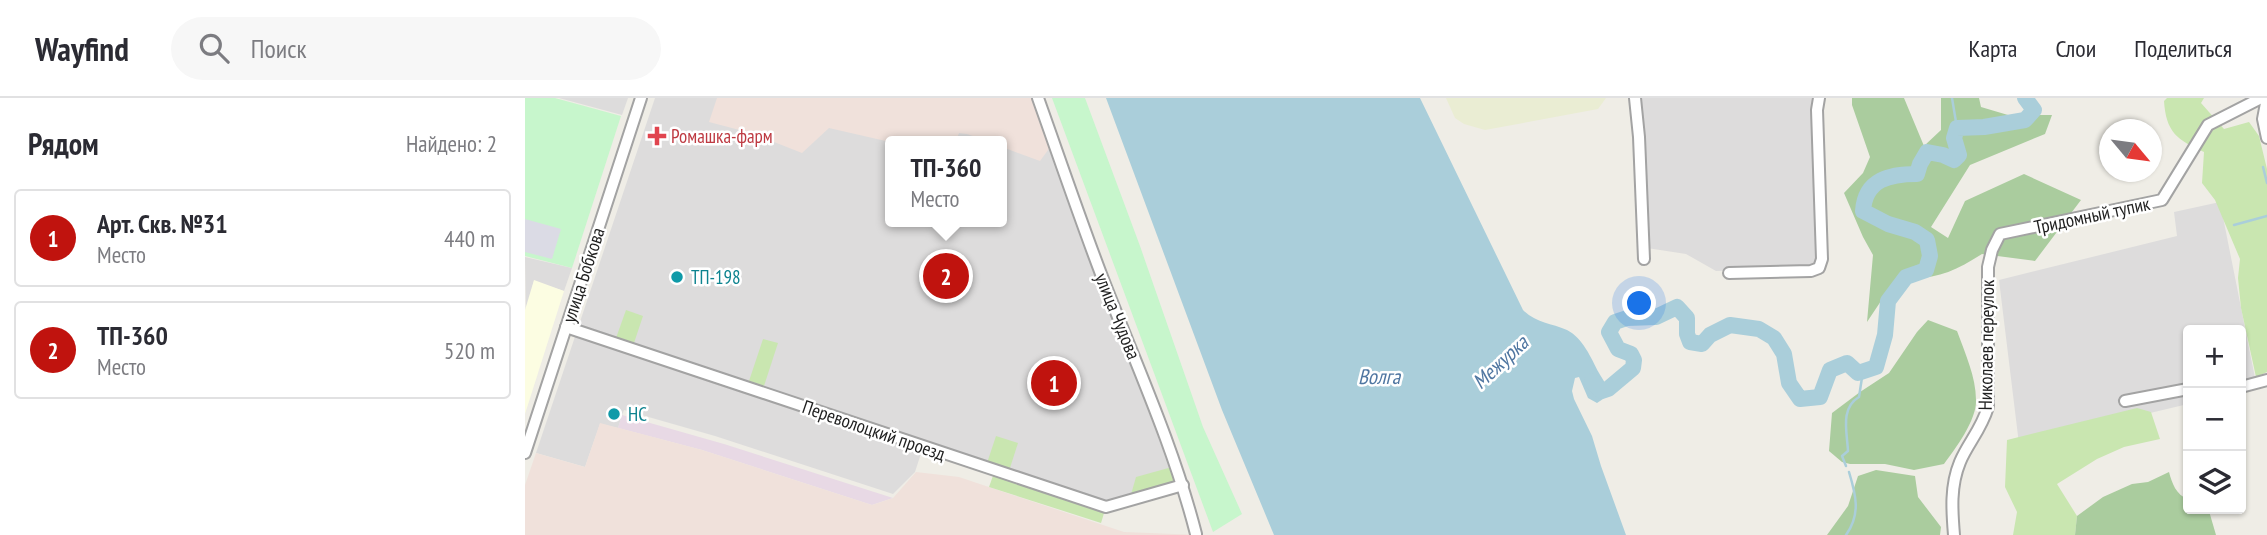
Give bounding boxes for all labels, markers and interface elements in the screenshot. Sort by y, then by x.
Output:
search box [171,17,661,80]
text: Wayfind [35,27,129,70]
icon: search [195,29,233,67]
text: Поиск [251,32,306,65]
text: Карта [1969,33,2017,64]
text: Слои [2055,33,2096,64]
text: Поделиться [2134,33,2232,64]
north arrow [2099,119,2162,182]
text: Рядом [28,124,99,163]
place label: Ромашка-фарм [671,124,773,148]
marker: Ромашка-фарм [649,128,665,144]
text: Найдено: 2 [406,129,497,158]
popup [885,136,1007,227]
text: ТП-360 [911,151,981,184]
text: Место [911,184,959,213]
street label: Тридомный тупик [2032,191,2153,239]
text: Арт. Скв. №31 [97,207,228,240]
text: 1 [48,224,59,253]
text: 440 m [444,224,495,253]
street label: улица Бобкова [556,224,610,326]
text: Место [97,240,146,269]
pin: 2 [923,250,969,302]
place label: ТП-198 [691,265,741,289]
marker: ТП-198 [669,269,685,285]
street label: улица Чудова [1090,269,1146,363]
street label: Николаев переулок [1973,279,1999,411]
your location [1622,286,1656,320]
text: ТП-360 [97,319,168,352]
map controls [2183,325,2246,514]
button: + [2183,325,2246,388]
water label: Межурка [1466,328,1535,395]
text: 2 [48,336,59,365]
text: 520 m [444,336,495,365]
text: Место [97,352,146,381]
pin: 1 [1031,357,1077,409]
water label: Волга [1358,363,1402,390]
button: − [2183,388,2246,451]
street label: Переволоцкий проезд [799,394,949,466]
place label: НС [628,402,647,426]
marker: НС [606,406,622,422]
button: layers [2183,451,2246,514]

